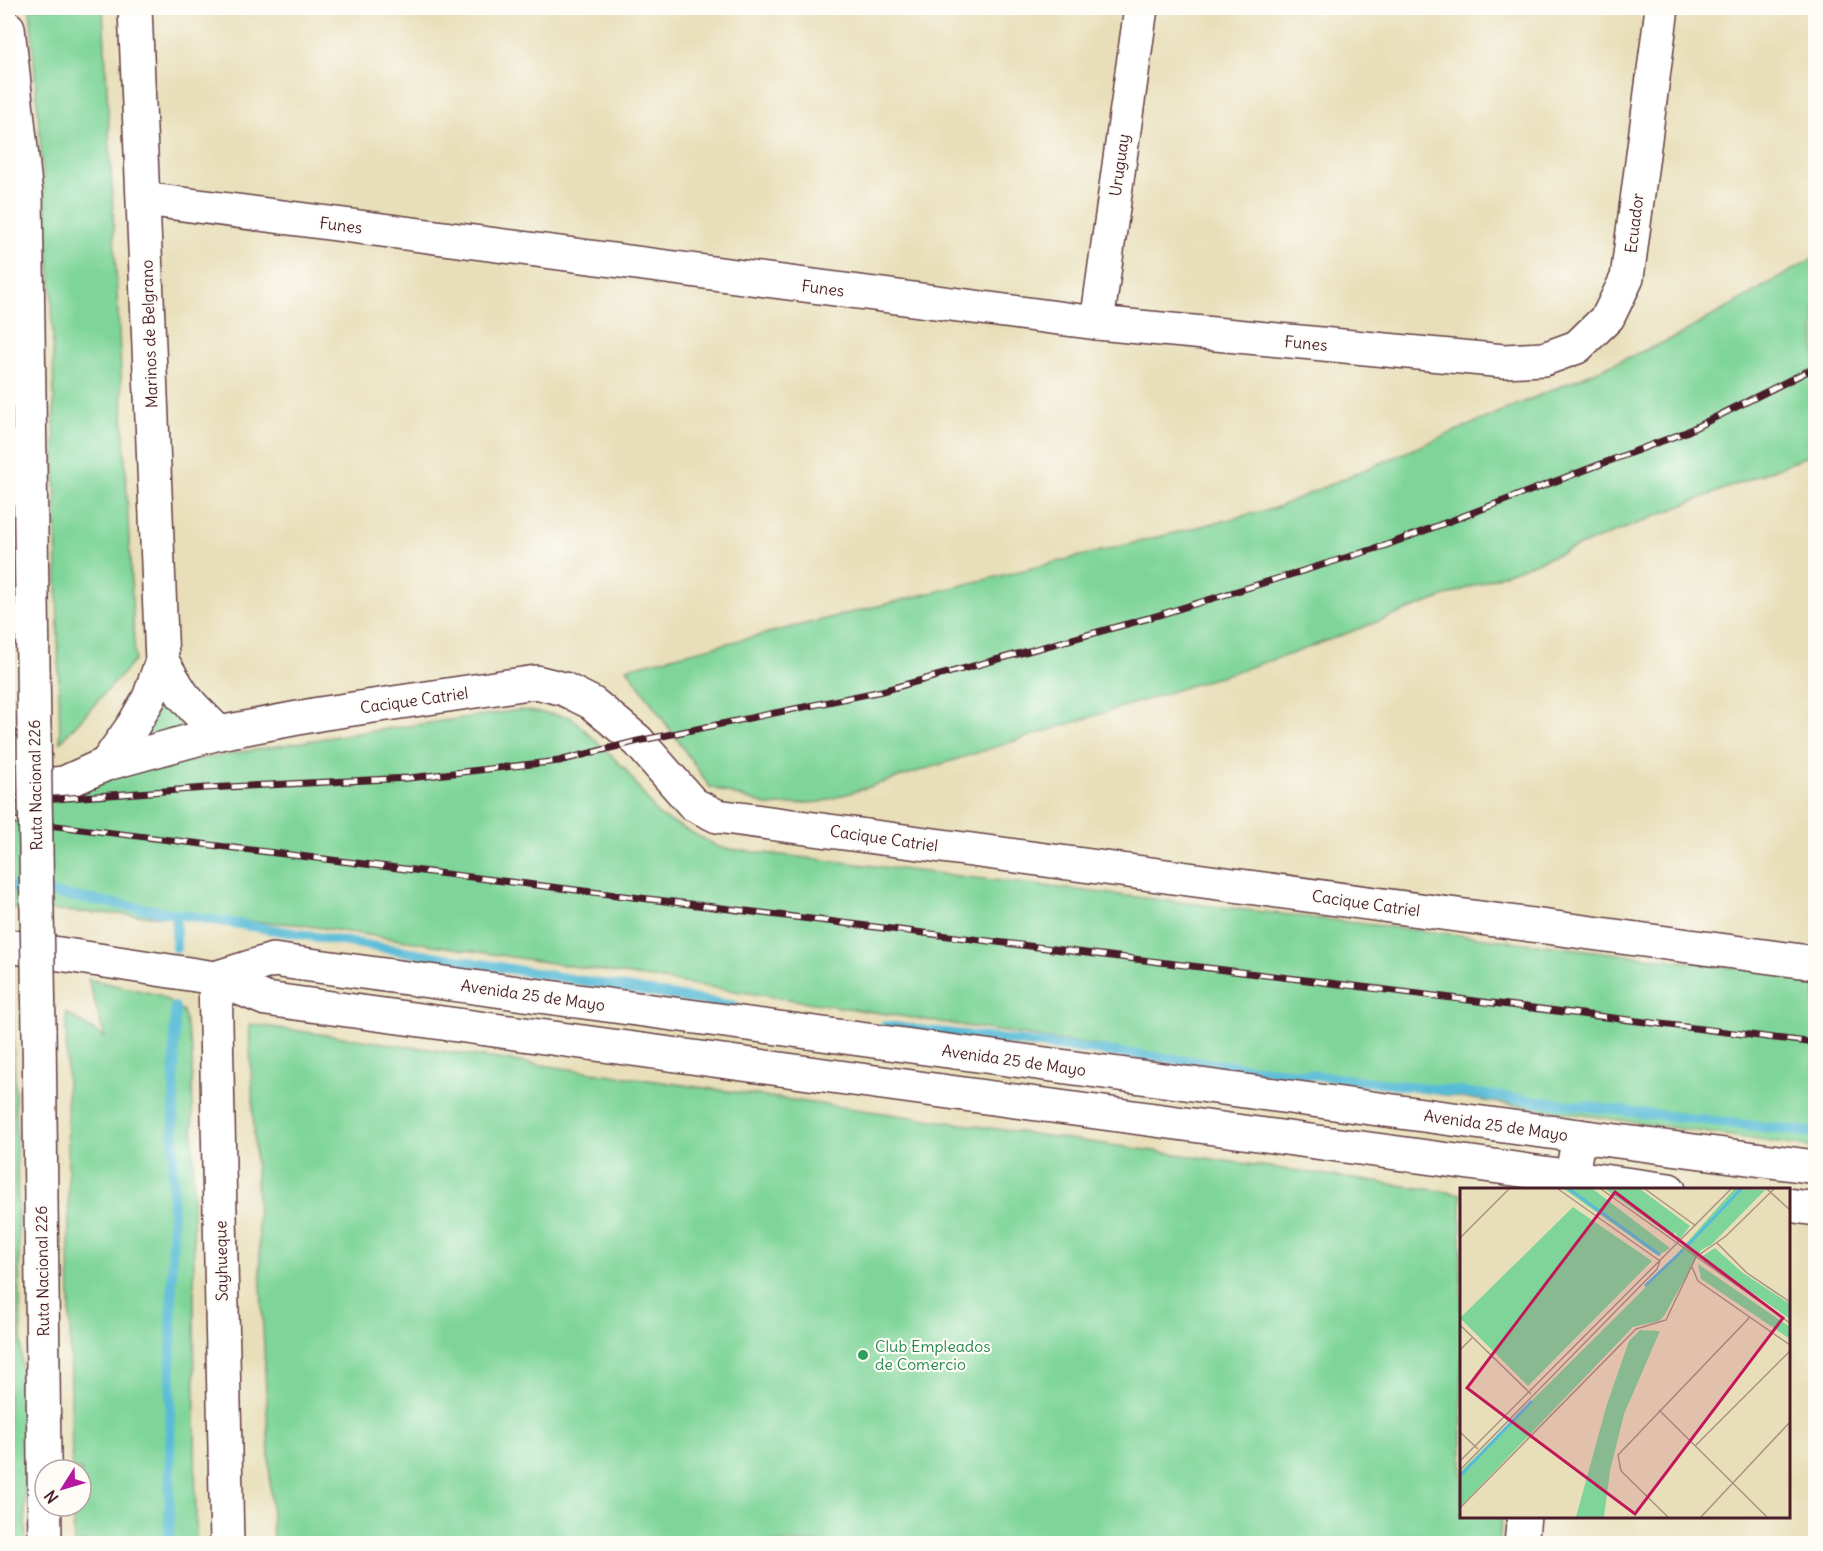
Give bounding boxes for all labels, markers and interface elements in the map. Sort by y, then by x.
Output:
street label: Uruguay [1105,132,1133,198]
street label: Ecuador [1620,191,1648,254]
street label: Funes [318,212,364,238]
street label: Marinos de Belgrano [136,259,162,409]
street label: Funes [800,275,846,301]
street label: Funes [1284,331,1328,355]
street label: Cacique Catriel [359,683,469,717]
street label: Ruta Nacional 226 [24,719,46,851]
street label: Cacique Catriel [829,821,939,855]
street label: Cacique Catriel [1311,886,1421,920]
street label: Avenida 25 de Mayo [460,975,606,1015]
street label: Avenida 25 de Mayo [941,1040,1087,1080]
street label: Avenida 25 de Mayo [1423,1105,1569,1145]
inset map [1460,1188,1790,1518]
street label: Ruta Nacional 226 [31,1205,53,1337]
street label: Sayhueque [210,1220,232,1302]
place label: Club Empleados de Comercio [875,1336,991,1374]
marker: Club Empleados de Comercio [856,1348,870,1362]
north arrow [33,1458,93,1518]
text: N [40,1487,62,1507]

